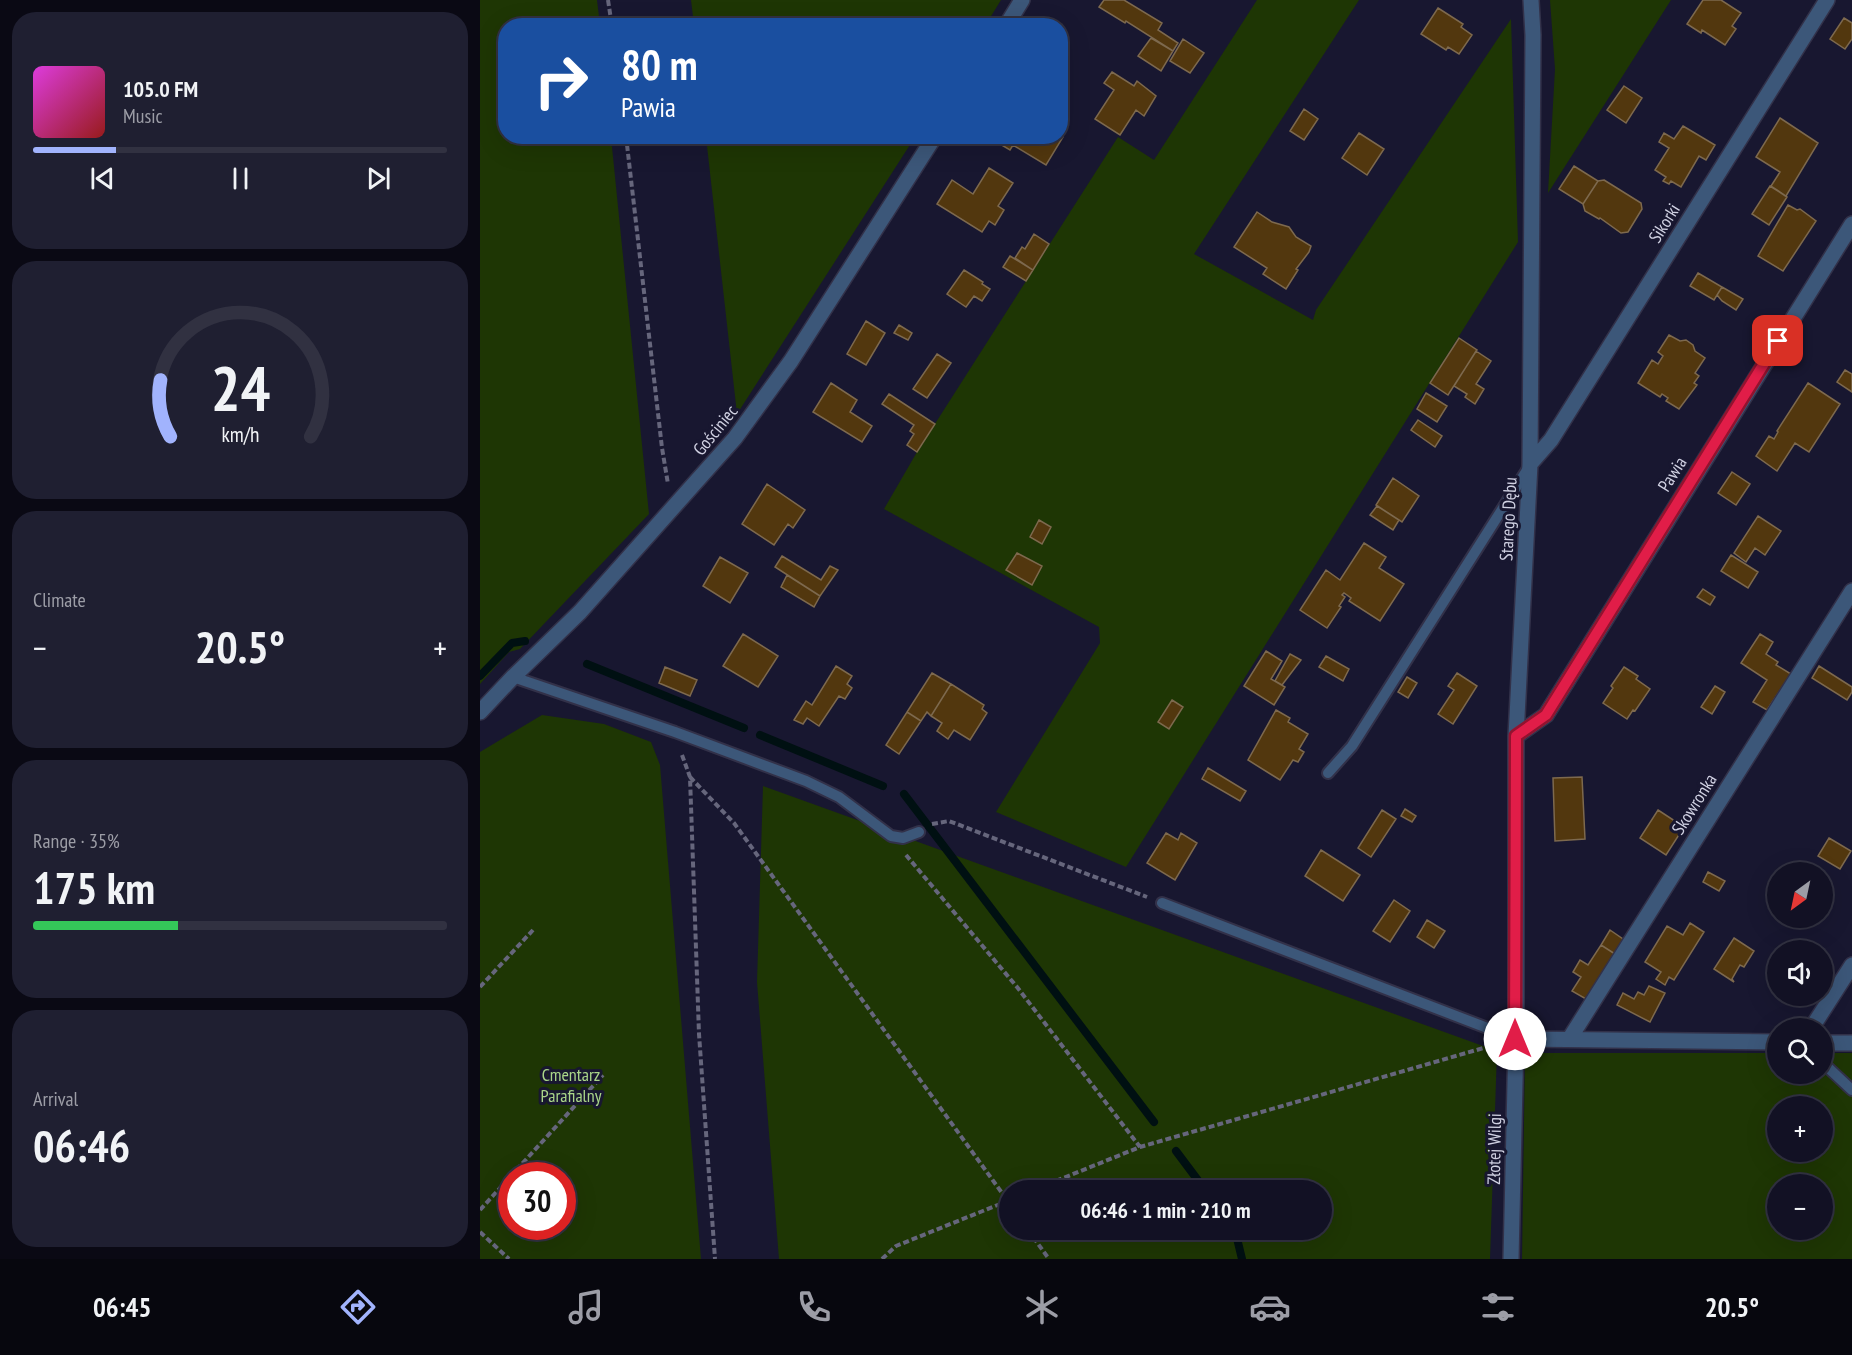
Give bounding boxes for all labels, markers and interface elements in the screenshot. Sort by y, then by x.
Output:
text: 80 m [621,37,698,92]
icon: right [522,42,600,120]
text: 105.0 FM [123,75,198,103]
text: Pawia [621,90,676,124]
text: Music [123,103,163,129]
icon: previous [86,162,119,195]
icon: pause [224,162,257,195]
icon: next [362,162,395,195]
street label: Sikorki [1643,199,1685,247]
pin [1752,315,1803,366]
icon: arrive [1761,324,1794,357]
text: 24 [210,347,270,428]
street label: Gościniec [688,400,743,460]
text: km/h [221,421,259,449]
street label: Pawia [1653,452,1691,496]
street label: Starego Dębu [1494,477,1522,561]
text: Climate [33,587,86,613]
text: 20.5° [195,617,285,675]
text: − [33,626,47,669]
text: + [433,626,447,669]
street label: Skowronka [1666,769,1722,839]
text: Range · 35% [33,828,120,854]
text: 175 km [33,858,155,916]
north arrow [1767,862,1833,928]
map controls [1767,862,1833,1240]
button: sound [1767,940,1833,1006]
position arrow [1483,1007,1547,1071]
button: search [1767,1018,1833,1084]
park label: Cmentarz Parafialny [541,1063,602,1107]
text: Arrival [33,1086,78,1112]
button: + [1767,1096,1833,1162]
street label: Złotej Wilgi [1482,1113,1506,1185]
text: 06:46 [33,1116,130,1174]
speed limit sign: 30 [498,1162,576,1240]
button: − [1767,1174,1833,1240]
text: 06:46 · 1 min · 210 m [1080,1196,1251,1224]
icon: directions [337,1286,379,1328]
icon: music [565,1286,607,1328]
icon: phone [793,1286,835,1328]
icon: climate [1021,1286,1063,1328]
icon: car [1249,1286,1291,1328]
icon: filters [1477,1286,1519,1328]
text: 06:45 [93,1290,151,1324]
text: 20.5° [1705,1290,1759,1324]

